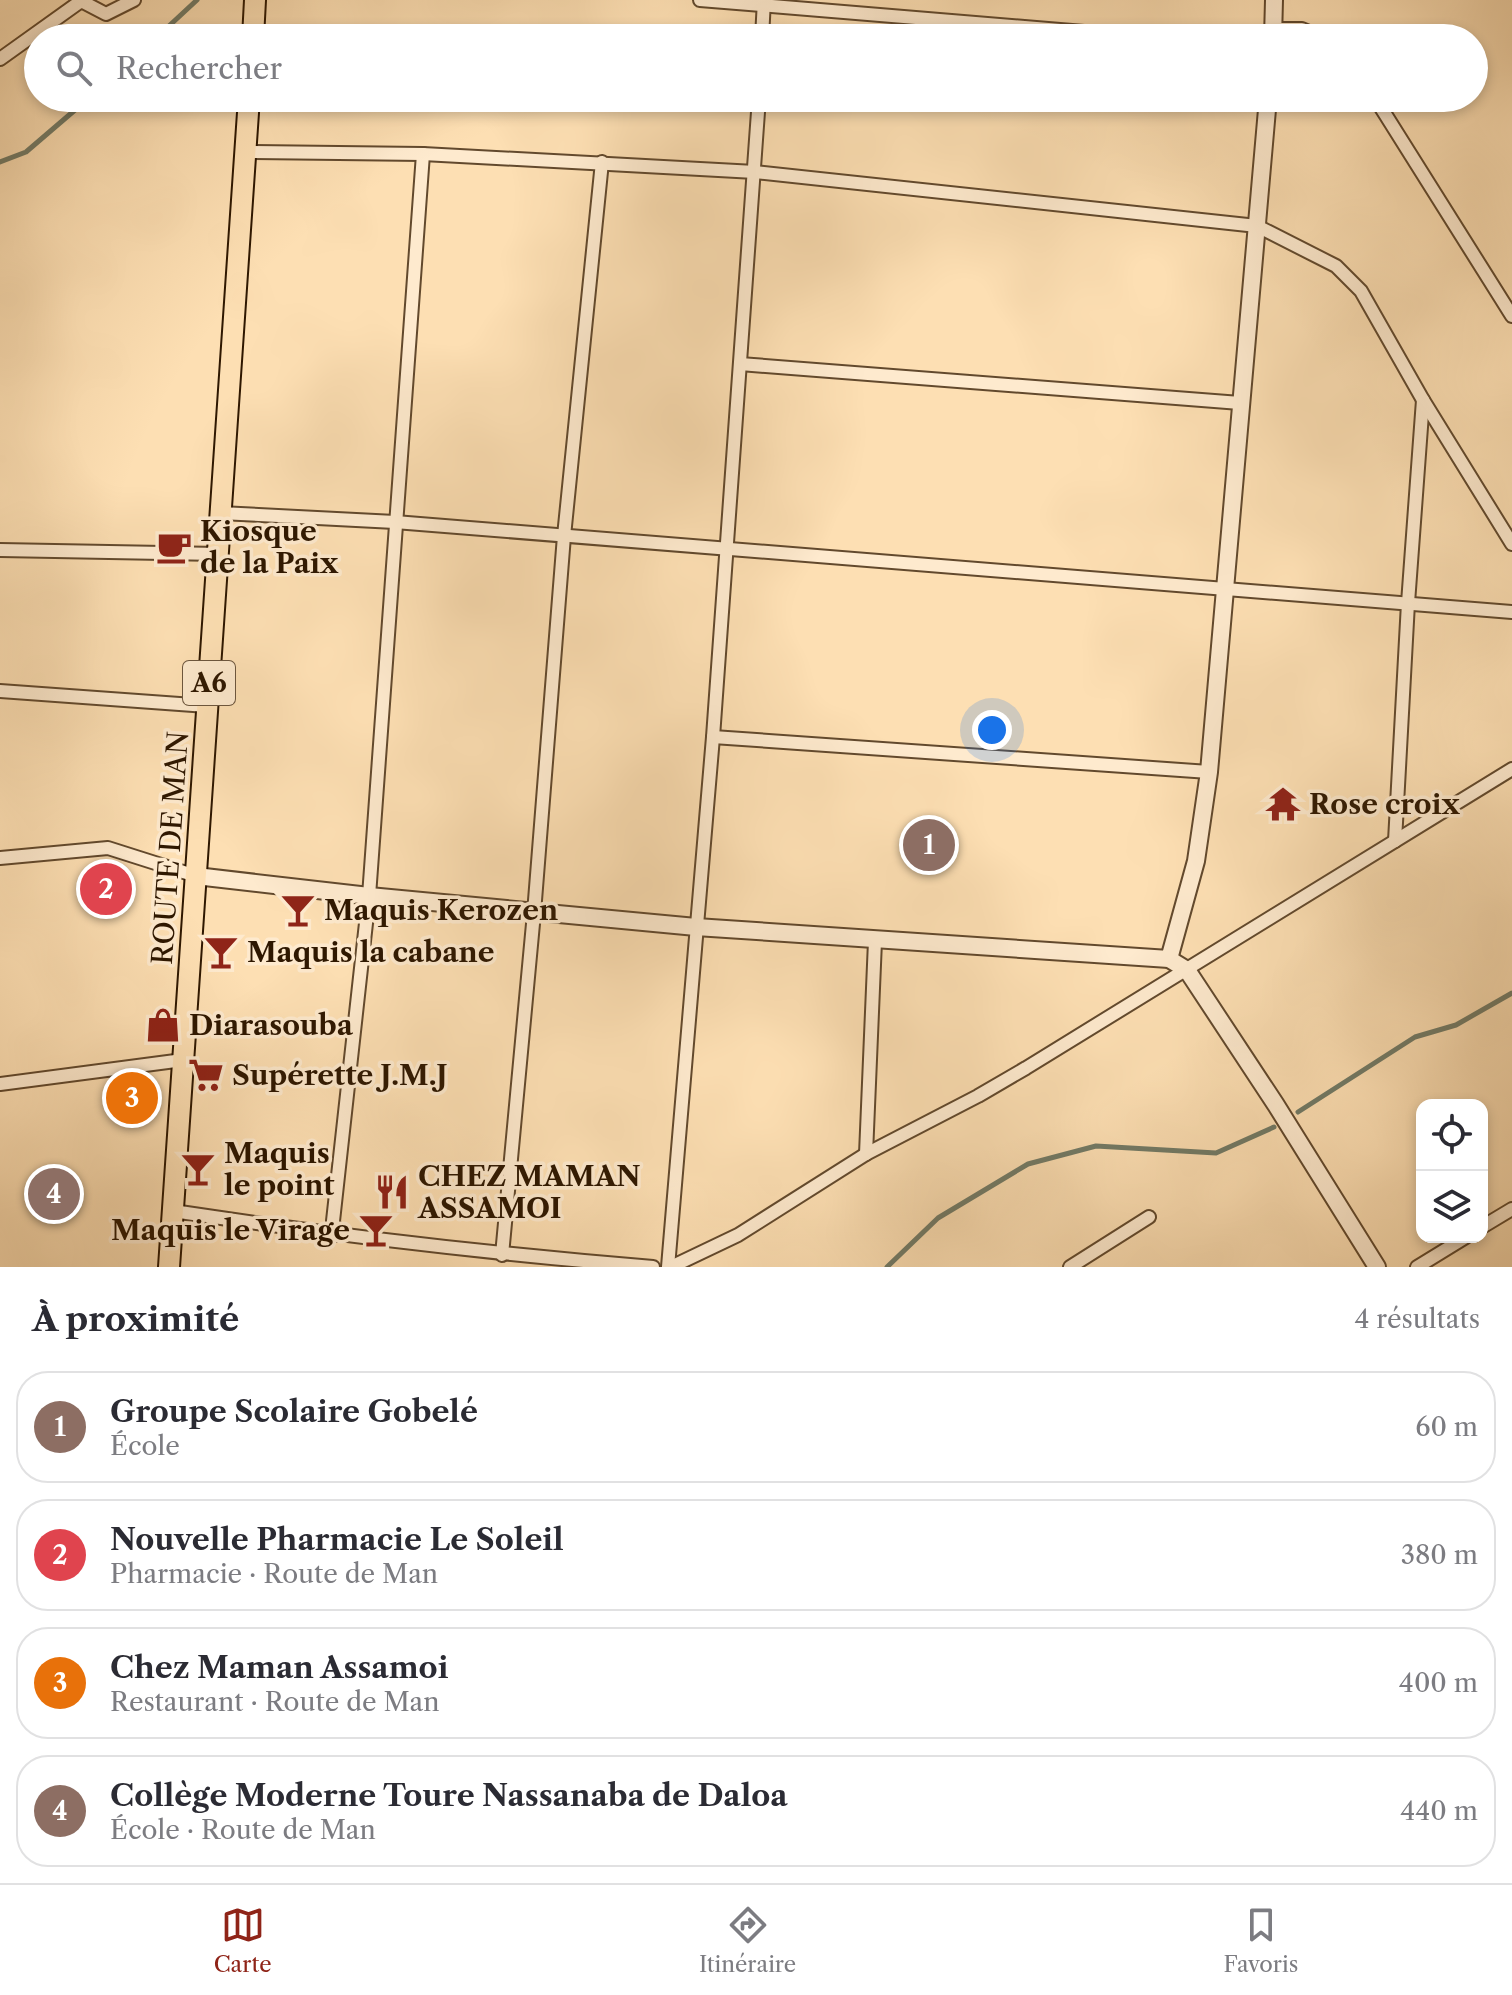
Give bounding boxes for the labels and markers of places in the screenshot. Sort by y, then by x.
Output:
place label: Kiosque de la Paix [200,514,339,580]
cafe icon: Kiosque de la Paix [155,528,193,566]
temple icon: Rose croix [1264,785,1302,823]
place label: Rose croix [1309,787,1460,821]
pin: 1 [903,815,955,875]
pin: 2 [80,859,132,919]
bar icon: Maquis Kerozen [279,891,317,929]
place label: Maquis Kerozen [324,893,558,927]
bar icon: Maquis la cabane [202,933,240,971]
place label: Maquis la cabane [247,935,494,969]
shop icon: Diarasouba [144,1006,182,1044]
place label: Diarasouba [189,1008,354,1042]
supermarket icon: Supérette J.M.J [187,1056,225,1094]
place label: Supérette J.M.J [232,1058,448,1092]
pin: 3 [106,1068,158,1128]
place label: Maquis le point [224,1136,335,1202]
bar icon: Maquis le point [179,1150,217,1188]
place label: CHEZ MAMAN ASSAMOI [417,1159,641,1225]
pin: 4 [28,1164,80,1224]
restaurant icon: CHEZ MAMAN ASSAMOI [373,1173,411,1211]
bar icon: Maquis le Virage [357,1211,395,1249]
place label: Maquis le Virage [111,1213,350,1247]

